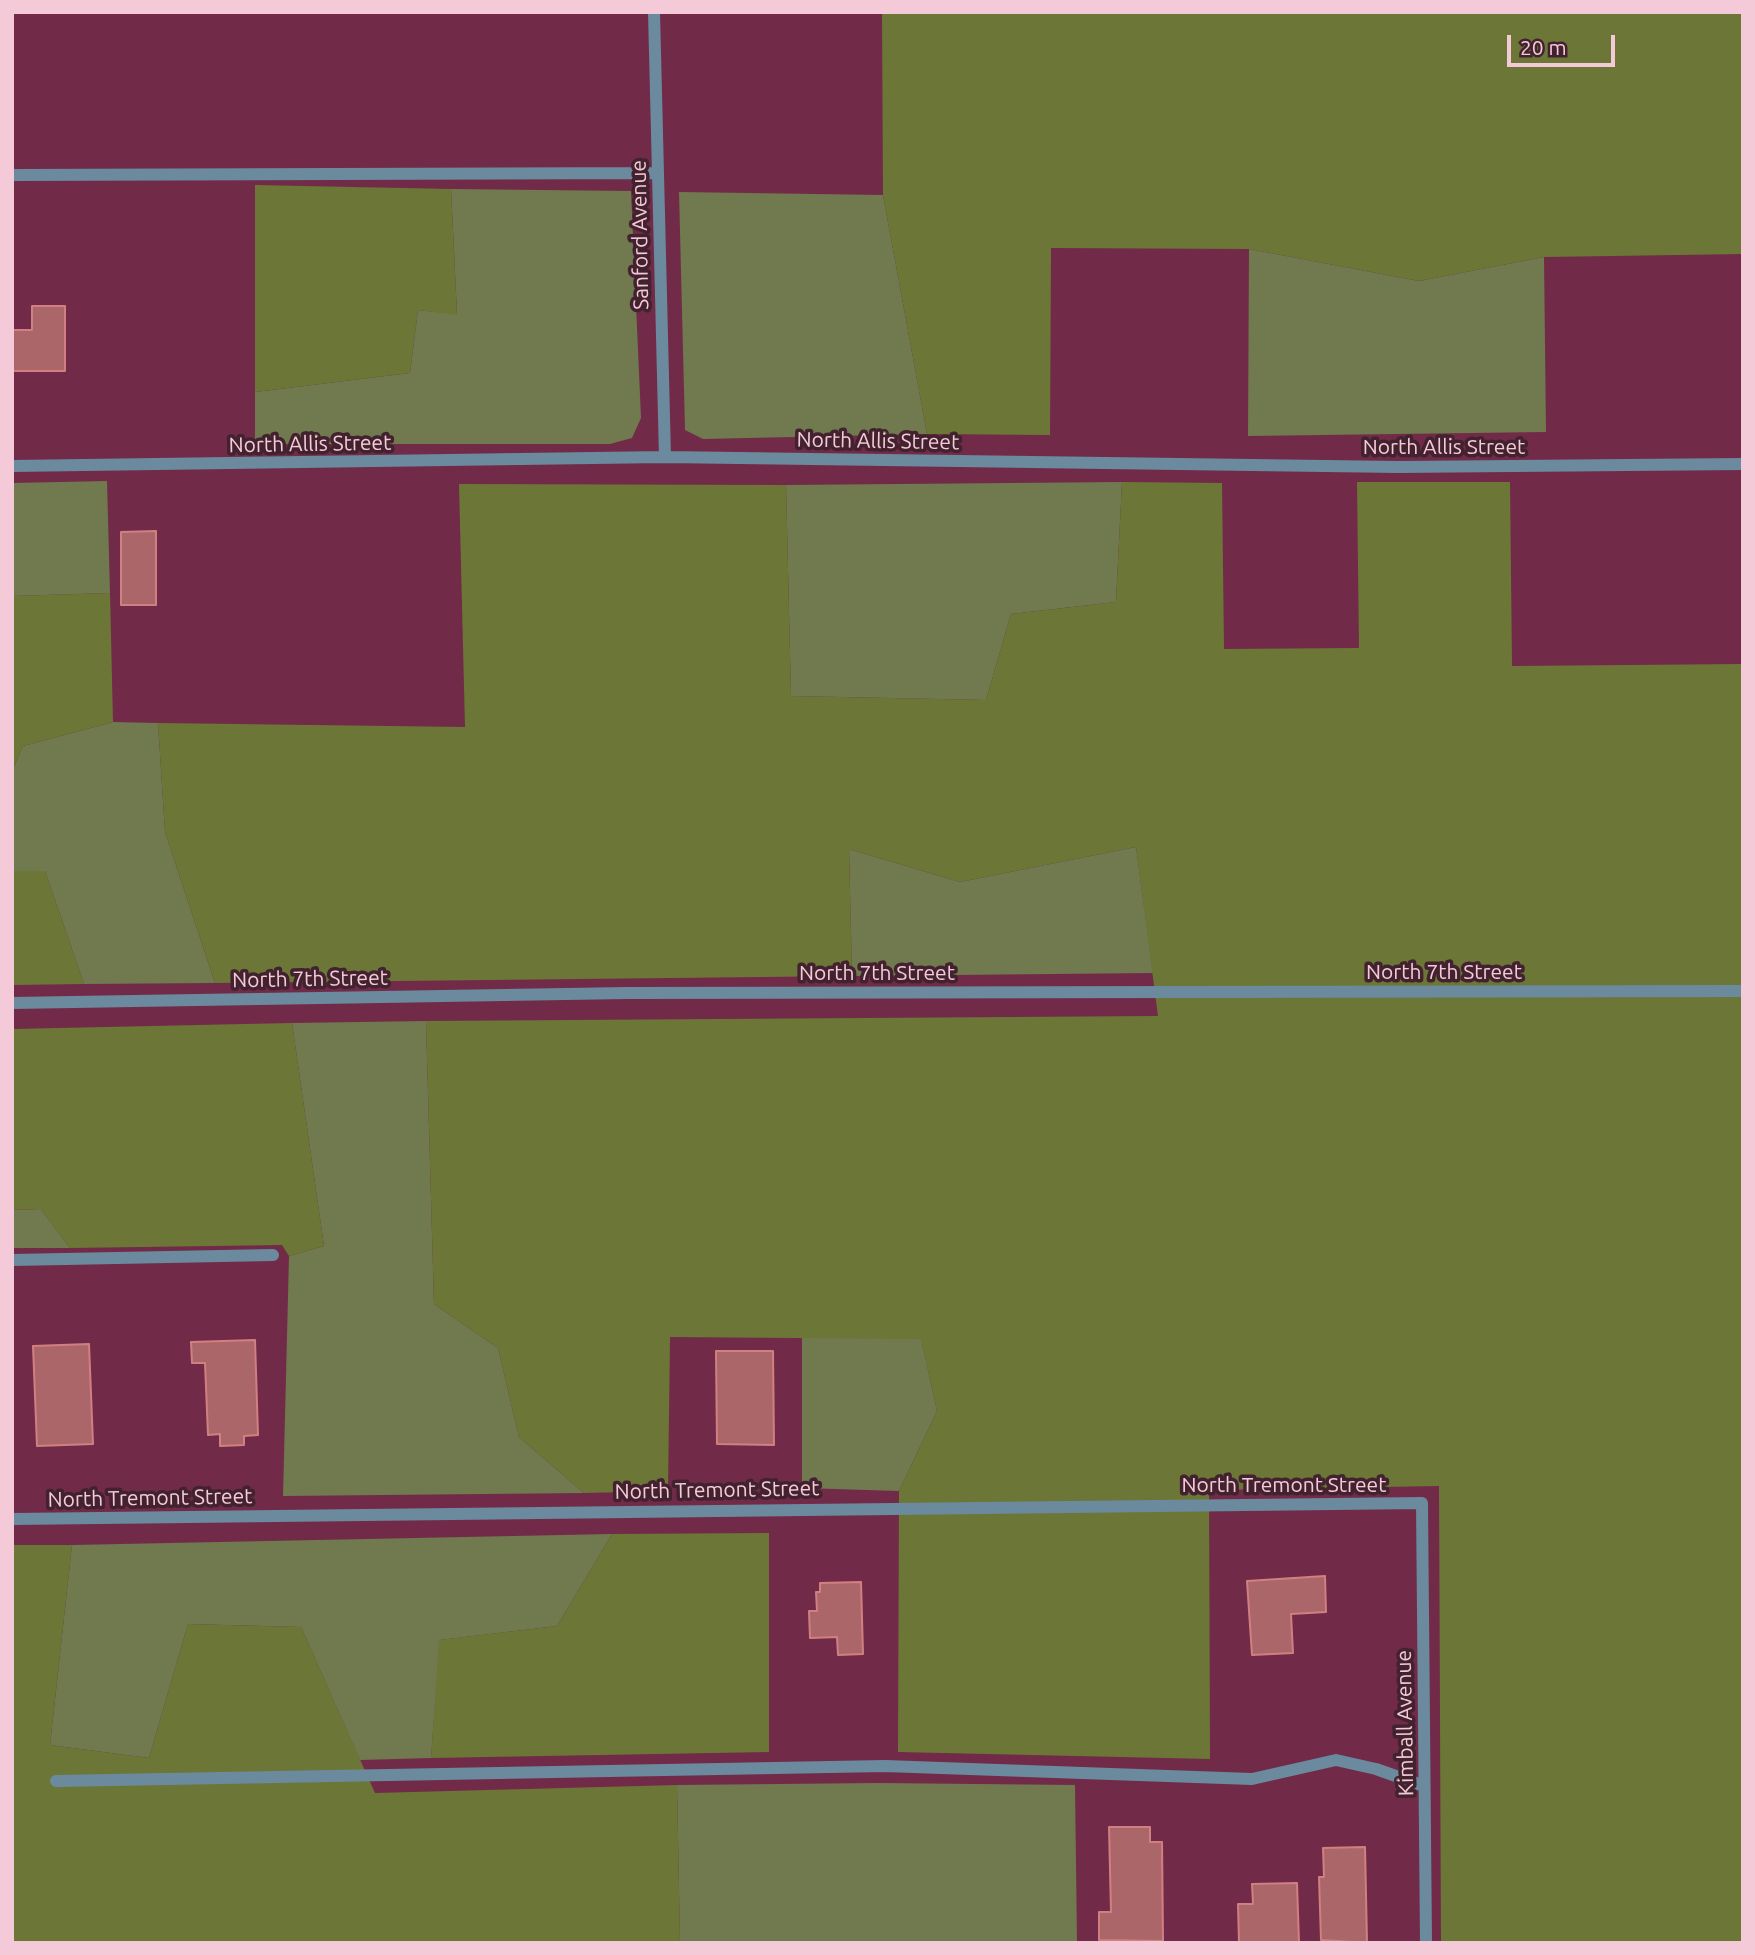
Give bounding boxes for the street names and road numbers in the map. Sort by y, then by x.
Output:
street label: Sanford Avenue [626,160,654,310]
street label: North Allis Street [796,427,960,455]
street label: North Allis Street [228,430,392,458]
street label: North Allis Street [1363,434,1525,460]
street label: North 7th Street [1366,959,1522,985]
street label: North 7th Street [799,960,955,986]
street label: North 7th Street [232,965,388,993]
street label: North Tremont Street [1182,1472,1386,1498]
street label: North Tremont Street [614,1476,820,1504]
street label: North Tremont Street [47,1484,253,1512]
street label: Kimball Avenue [1391,1650,1419,1796]

